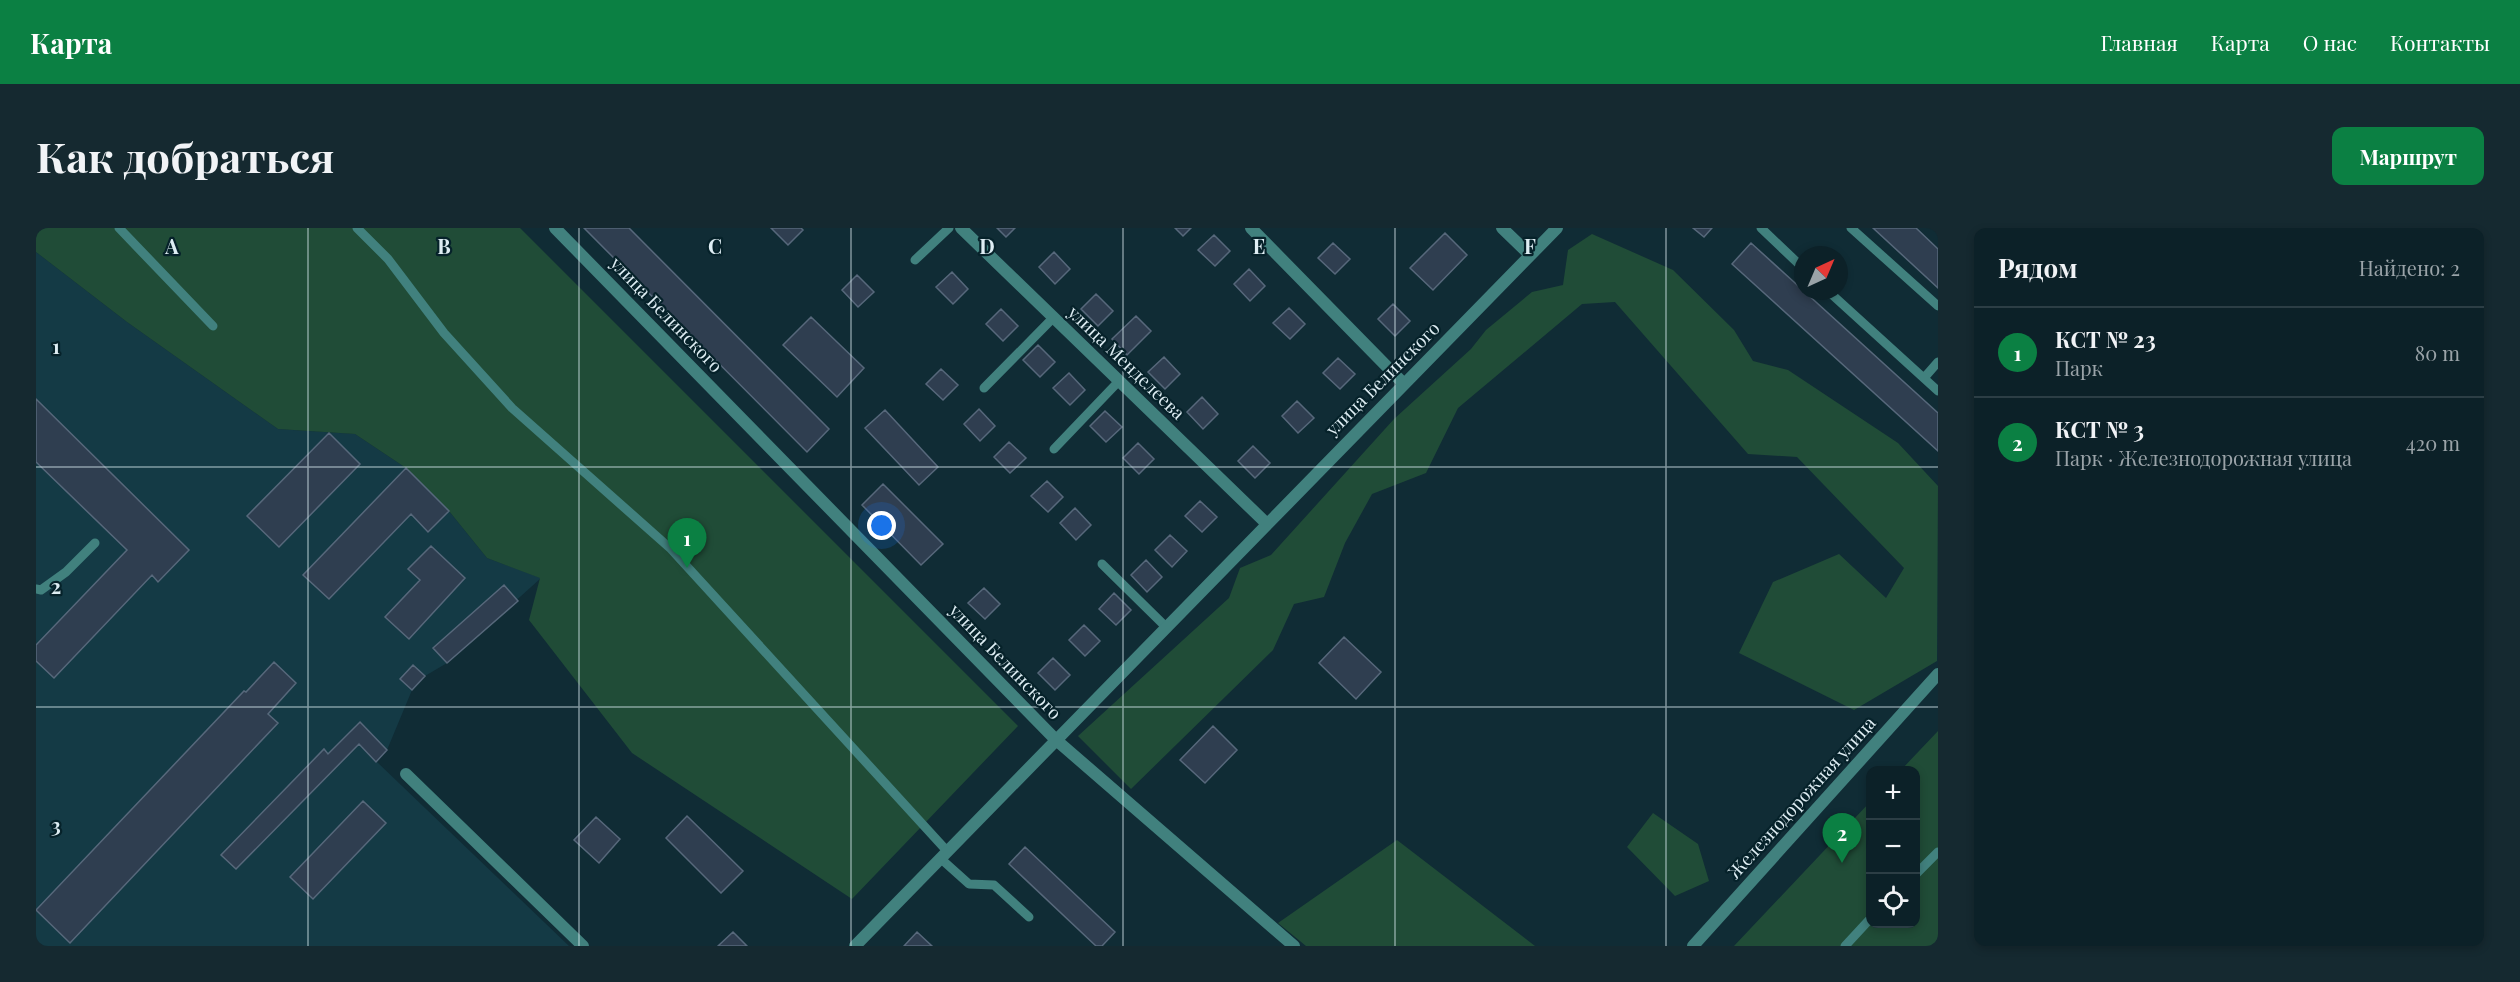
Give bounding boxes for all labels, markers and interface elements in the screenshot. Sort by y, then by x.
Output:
text: Карта [30,24,112,61]
text: Главная [2100,28,2178,56]
text: Карта [2211,28,2270,56]
text: О нас [2303,28,2357,56]
text: Контакты [2390,28,2490,56]
button: Маршрут [2332,127,2484,185]
text: Как добраться [36,128,335,184]
text: A [164,232,179,259]
text: B [437,232,451,259]
text: C [708,232,722,259]
text: D [979,232,995,259]
text: E [1253,232,1265,259]
text: F [1524,232,1536,259]
north arrow [1794,246,1848,300]
text: Рядом [1998,250,2077,285]
street label: улица Белинского [605,251,728,377]
text: Найдено: 2 [2359,254,2460,281]
street label: улица Менделеева [1062,300,1190,424]
street label: улица Белинского [1319,316,1445,441]
text: КСТ № 23 [2055,324,2156,354]
text: 1 [52,332,60,359]
text: 1 [2014,339,2021,366]
text: 80 m [2415,339,2460,366]
text: Парк [2055,354,2103,381]
text: КСТ № 3 [2055,414,2144,444]
text: 2 [2012,429,2023,456]
text: 420 m [2406,429,2460,456]
text: Парк · Железнодорожная улица [2055,444,2352,471]
your location [867,511,896,540]
pin: 1 [668,518,706,568]
text: 2 [51,572,61,599]
street label: улица Белинского [944,598,1067,724]
street label: Железнодорожная улица [1722,711,1881,884]
map controls [1866,766,1920,928]
button: + [1866,766,1920,820]
text: 3 [51,811,61,838]
pin: 2 [1822,814,1862,863]
button: − [1866,820,1920,874]
button: locate [1866,874,1920,928]

